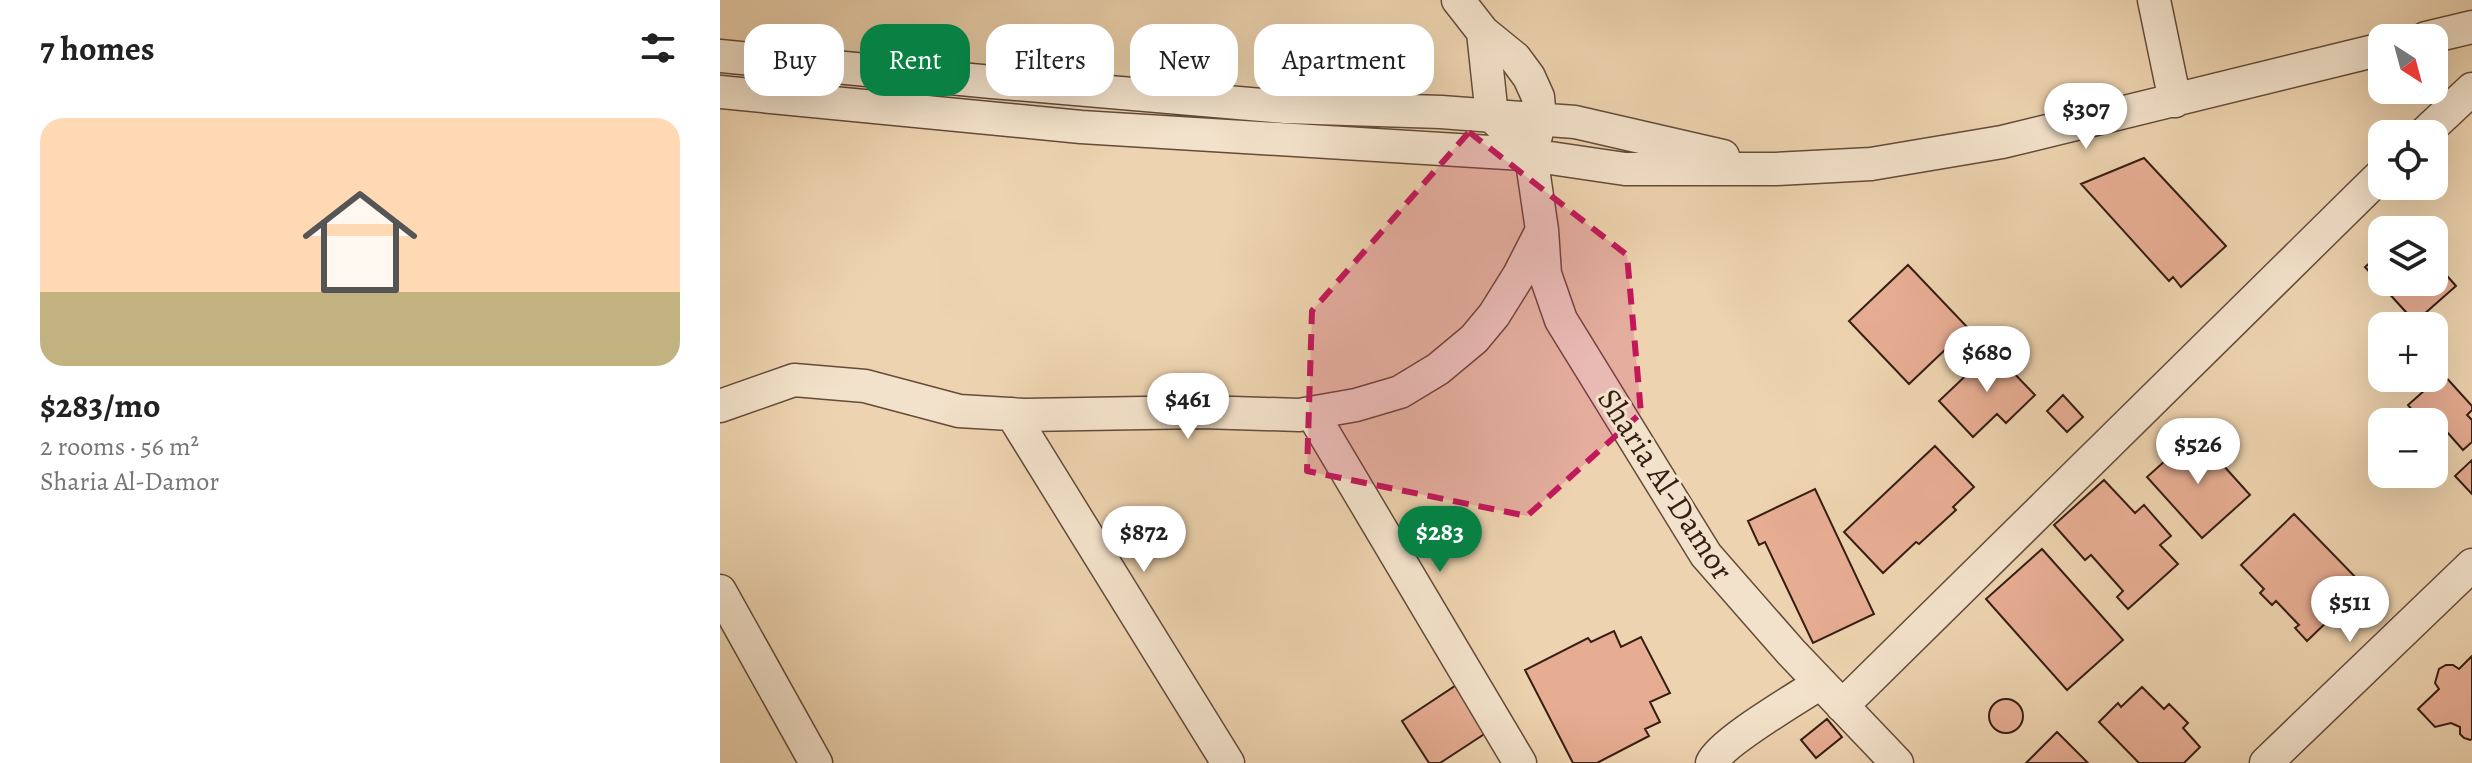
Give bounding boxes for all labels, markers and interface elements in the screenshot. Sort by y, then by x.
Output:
chip: Buy [744,24,844,96]
chip: Rent [860,24,970,96]
chip: Filters [986,24,1114,96]
chip: New [1130,24,1238,96]
chip: Apartment [1254,24,1434,96]
north arrow [2368,24,2448,104]
map controls [2368,24,2448,488]
text: 7 homes [40,25,155,72]
icon: filters [636,26,680,70]
pin: $307 [2039,83,2133,151]
text: $307 [2062,91,2110,126]
button: locate [2368,120,2448,200]
icon: home [288,170,432,314]
button: layers [2368,216,2448,296]
button: + [2368,312,2448,392]
pin: $680 [1940,326,2034,394]
text: $680 [1962,334,2012,369]
pin: $461 [1141,373,1235,441]
street label: Sharia Al-Damor [1588,380,1744,588]
text: $461 [1165,381,1211,416]
text: $283/mo [40,382,160,429]
button: − [2368,408,2448,488]
pin: $526 [2151,418,2245,486]
text: $526 [2174,426,2222,461]
text: 2 rooms · 56 m² [40,429,199,464]
text: Sharia Al-Damor [40,464,219,499]
pin: $872 [1097,506,1191,574]
pin: $283 [1393,506,1487,574]
text: $872 [1120,514,1168,549]
text: $283 [1416,514,1464,549]
pin: $511 [2303,576,2397,644]
text: $511 [2329,584,2371,619]

